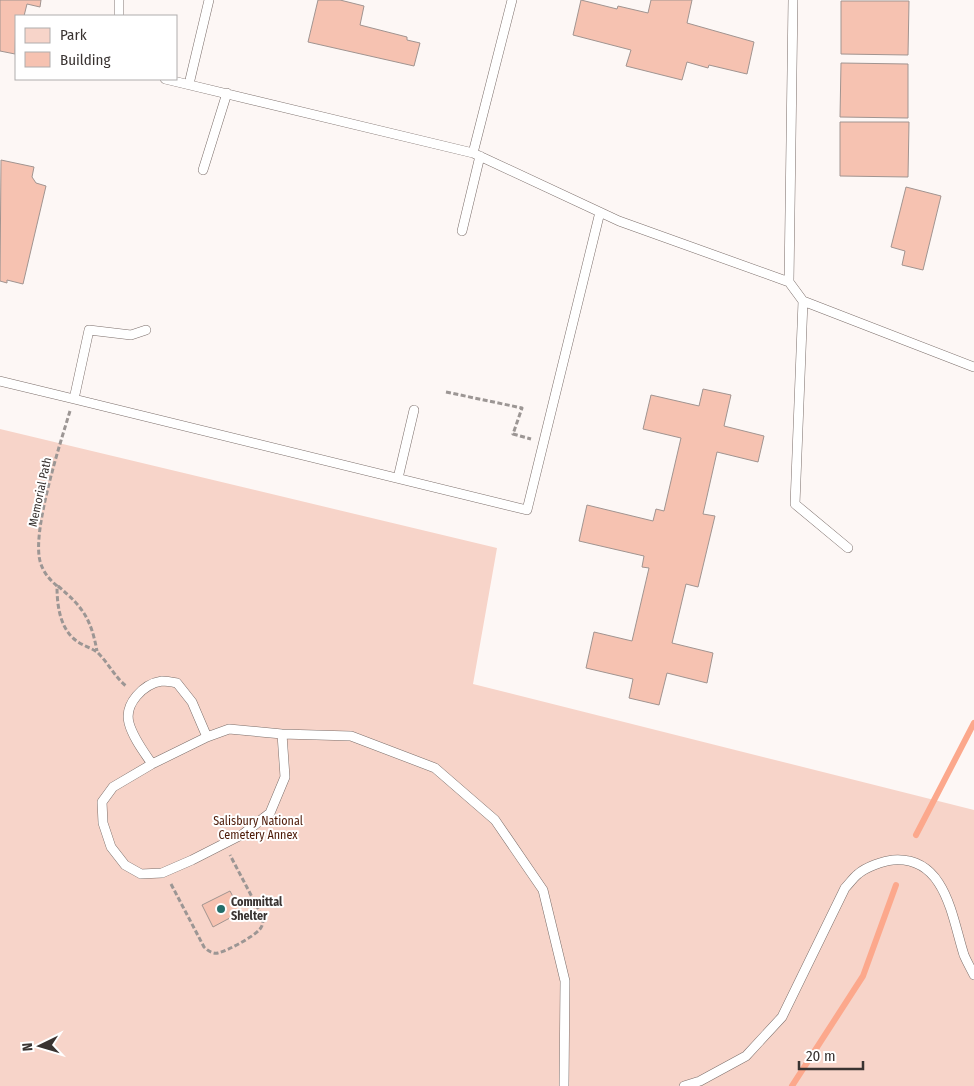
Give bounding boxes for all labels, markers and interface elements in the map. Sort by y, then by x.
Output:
legend [15,15,178,80]
text: Park [60,26,87,44]
text: Building [60,51,111,69]
street label: Memorial Path [26,456,54,528]
park label: Salisbury National Cemetery Annex [213,814,303,842]
place label: Committal Shelter [231,895,283,923]
marker: Committal Shelter [215,903,227,915]
north arrow [15,1021,65,1071]
scale bar [799,1038,863,1070]
text: N [19,1042,36,1052]
text: 20 m [806,1047,836,1065]

